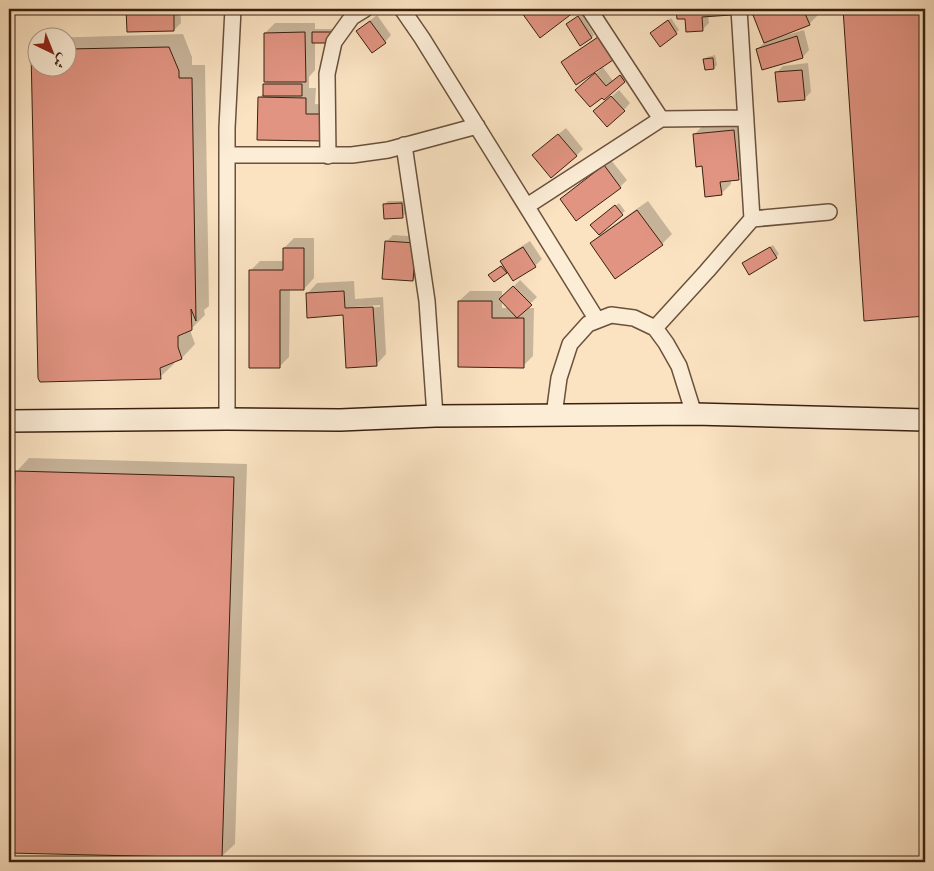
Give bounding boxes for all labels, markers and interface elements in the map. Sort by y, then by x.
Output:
north arrow [28,28,78,78]
text: ش [50,50,72,73]

